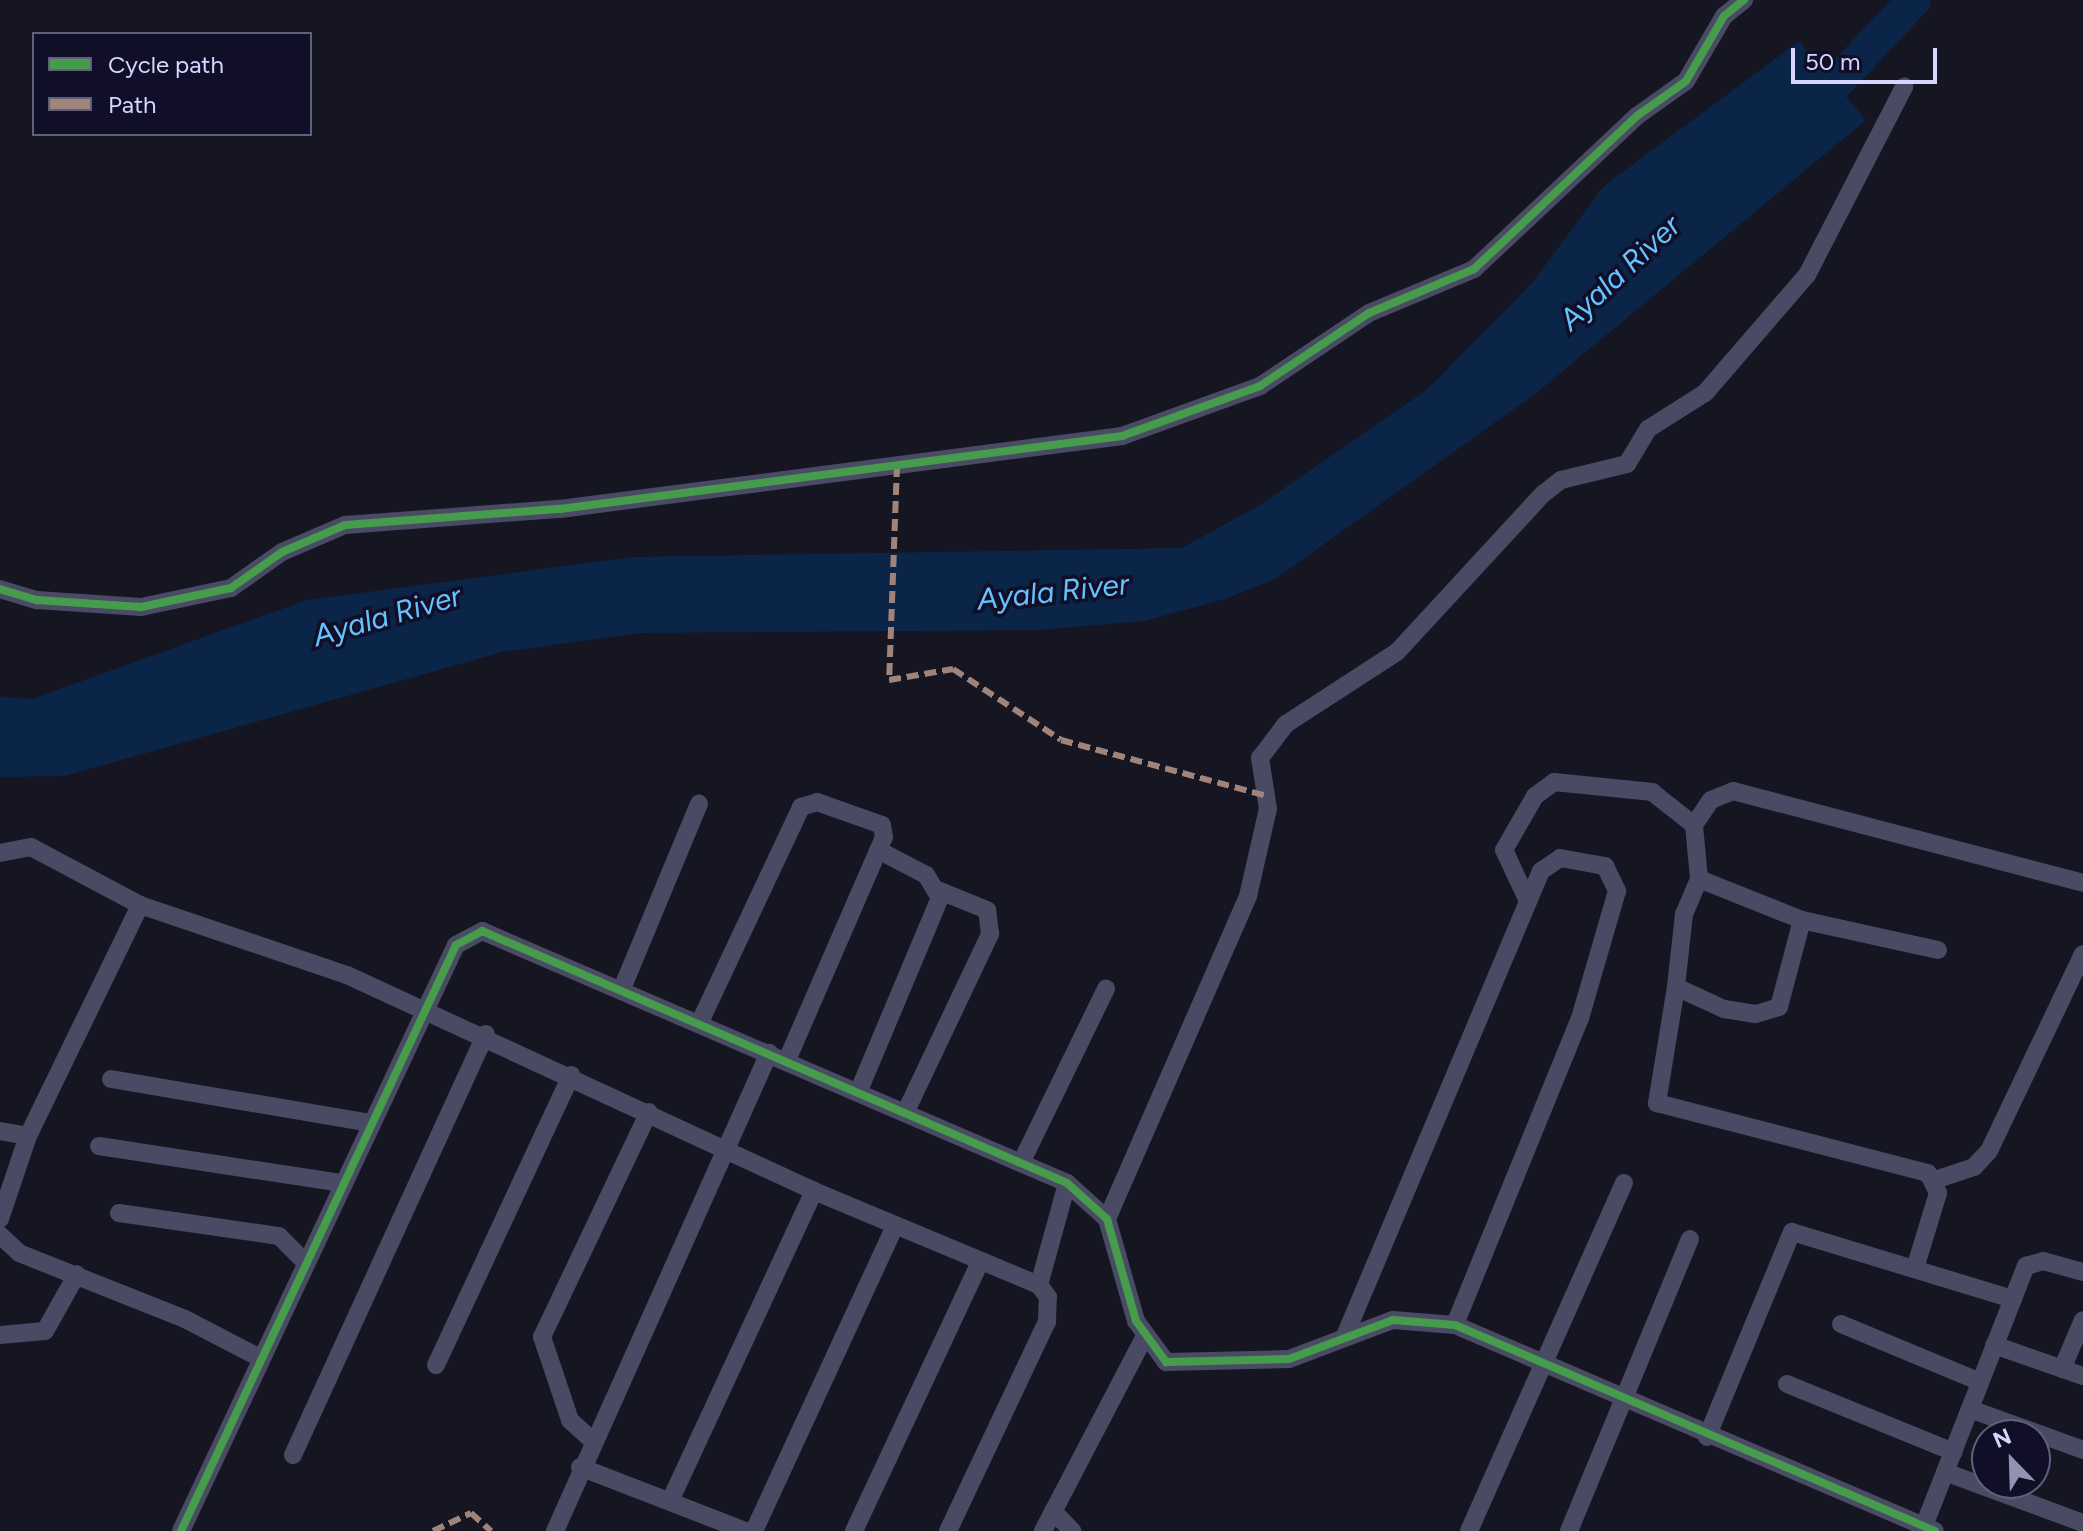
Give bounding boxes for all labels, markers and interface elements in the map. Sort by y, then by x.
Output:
legend [32,32,312,136]
scale bar [1795,32,1941,82]
text: 50 m [1805,47,1861,76]
text: Cycle path [108,50,224,79]
text: Path [108,90,156,119]
water label: Ayala River [1552,208,1688,338]
water label: Ayala River [975,566,1131,618]
water label: Ayala River [309,578,465,654]
north arrow [1971,1419,2051,1499]
text: N [1989,1423,2015,1454]

